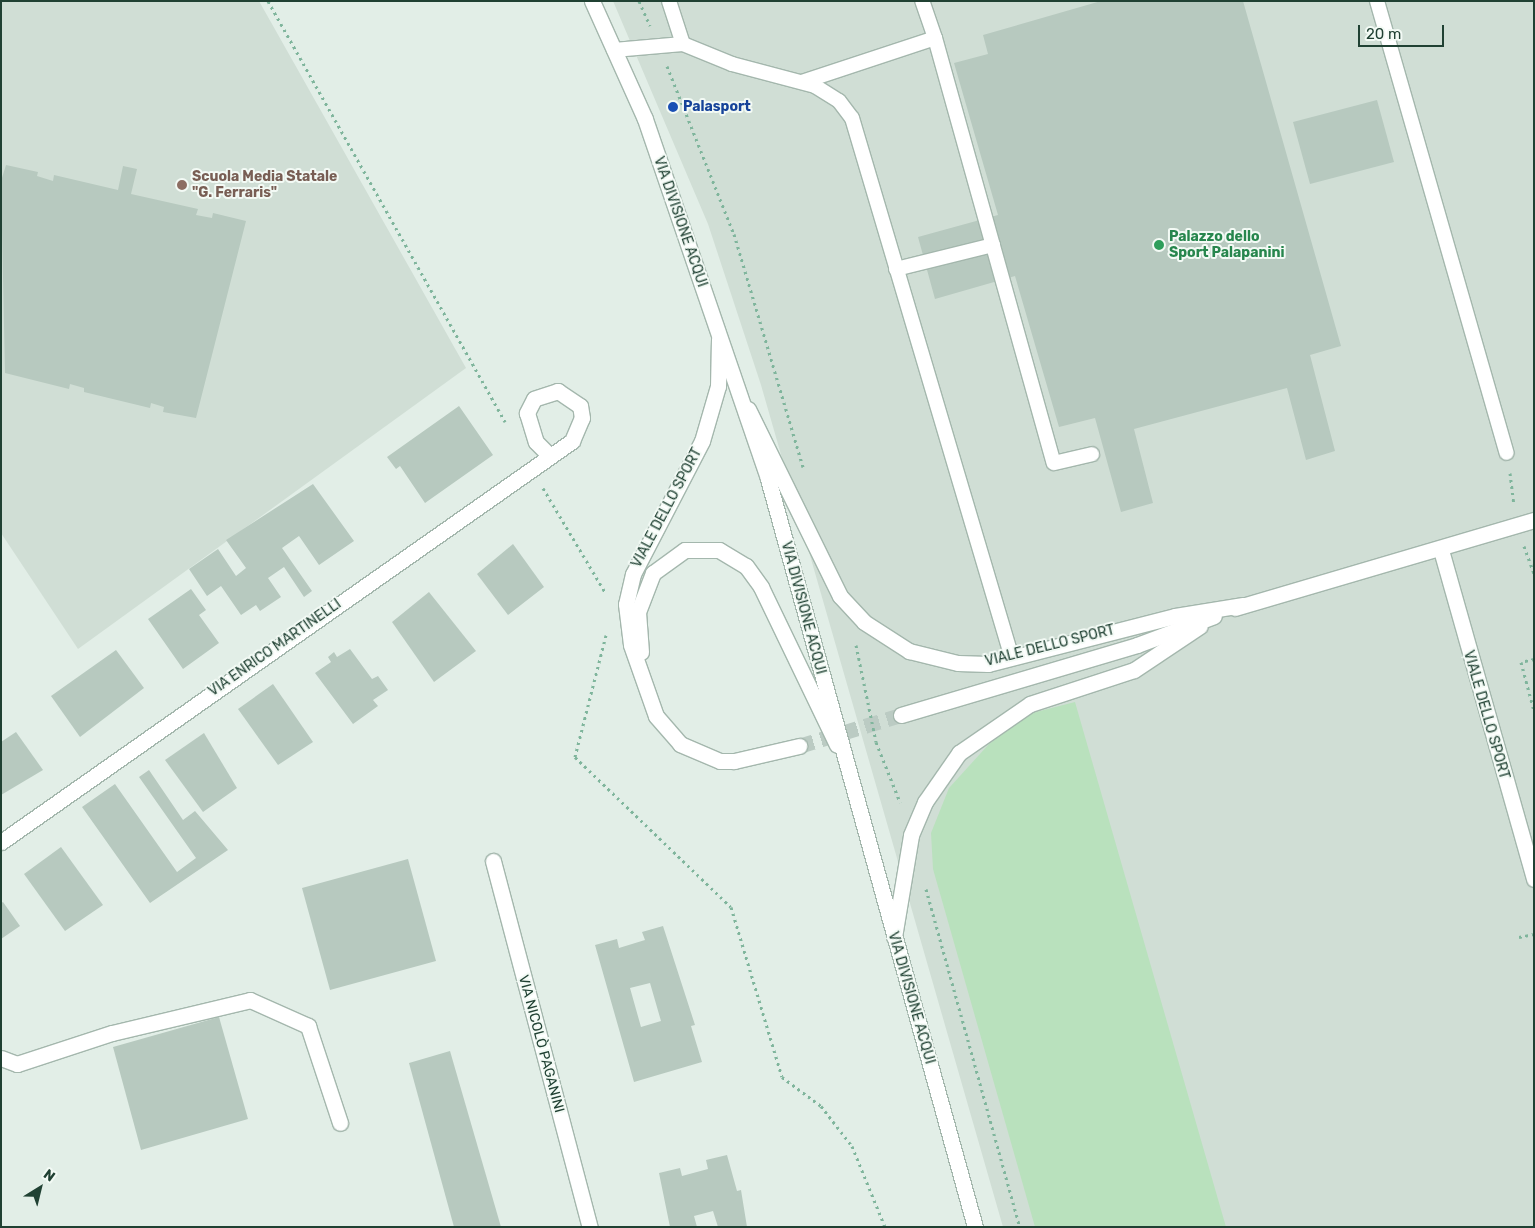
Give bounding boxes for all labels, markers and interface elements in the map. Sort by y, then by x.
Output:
scale bar [1360,15,1446,47]
text: 20 m [1366,25,1401,43]
place label: Palasport [683,99,751,115]
marker: Palasport [667,101,679,113]
street label: VIA DIVISIONE ACQUI [650,154,710,290]
place label: Scuola Media Statale "G. Ferraris" [192,169,337,202]
marker: Scuola Media Statale "G. Ferraris" [176,179,188,191]
place label: Palazzo dello Sport Palapanini [1169,229,1284,262]
marker: Palazzo dello Sport Palapanini [1153,239,1165,251]
street label: VIALE DELLO SPORT [628,445,706,571]
street label: VIA DIVISIONE ACQUI [777,539,829,677]
street label: VIA ENRICO MARTINELLI [205,596,345,700]
street label: VIALE DELLO SPORT [983,622,1117,670]
street label: VIALE DELLO SPORT [1460,649,1512,781]
street label: VIA DIVISIONE ACQUI [884,930,938,1066]
street label: VIA NICOLÒ PAGANINI [514,973,568,1115]
north arrow [15,1163,65,1213]
text: N [40,1166,58,1185]

